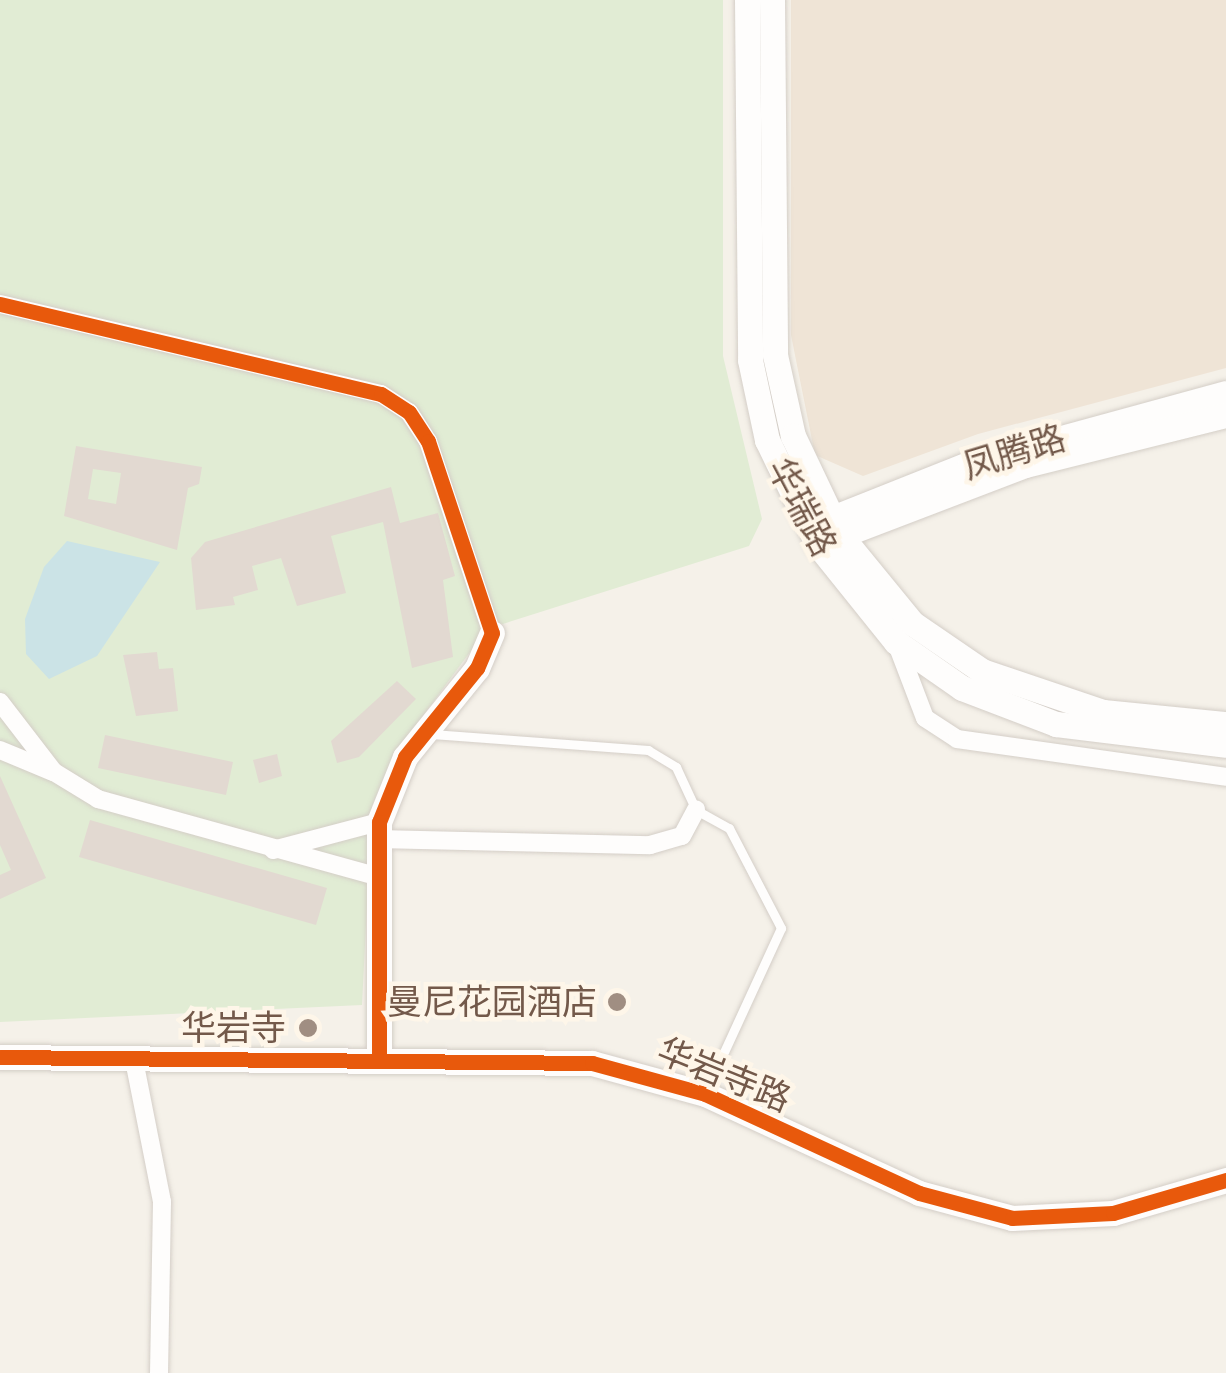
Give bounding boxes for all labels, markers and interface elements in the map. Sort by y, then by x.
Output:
street label: 凤腾路 [958,417,1070,487]
street label: 华瑞路 [759,451,845,563]
place label: 曼尼花园酒店 [387,981,597,1023]
marker: 曼尼花园酒店 [606,991,628,1013]
place label: 华岩寺 [181,1007,286,1049]
marker: 华岩寺 [295,1015,321,1041]
street label: 华岩寺路 [651,1029,797,1121]

